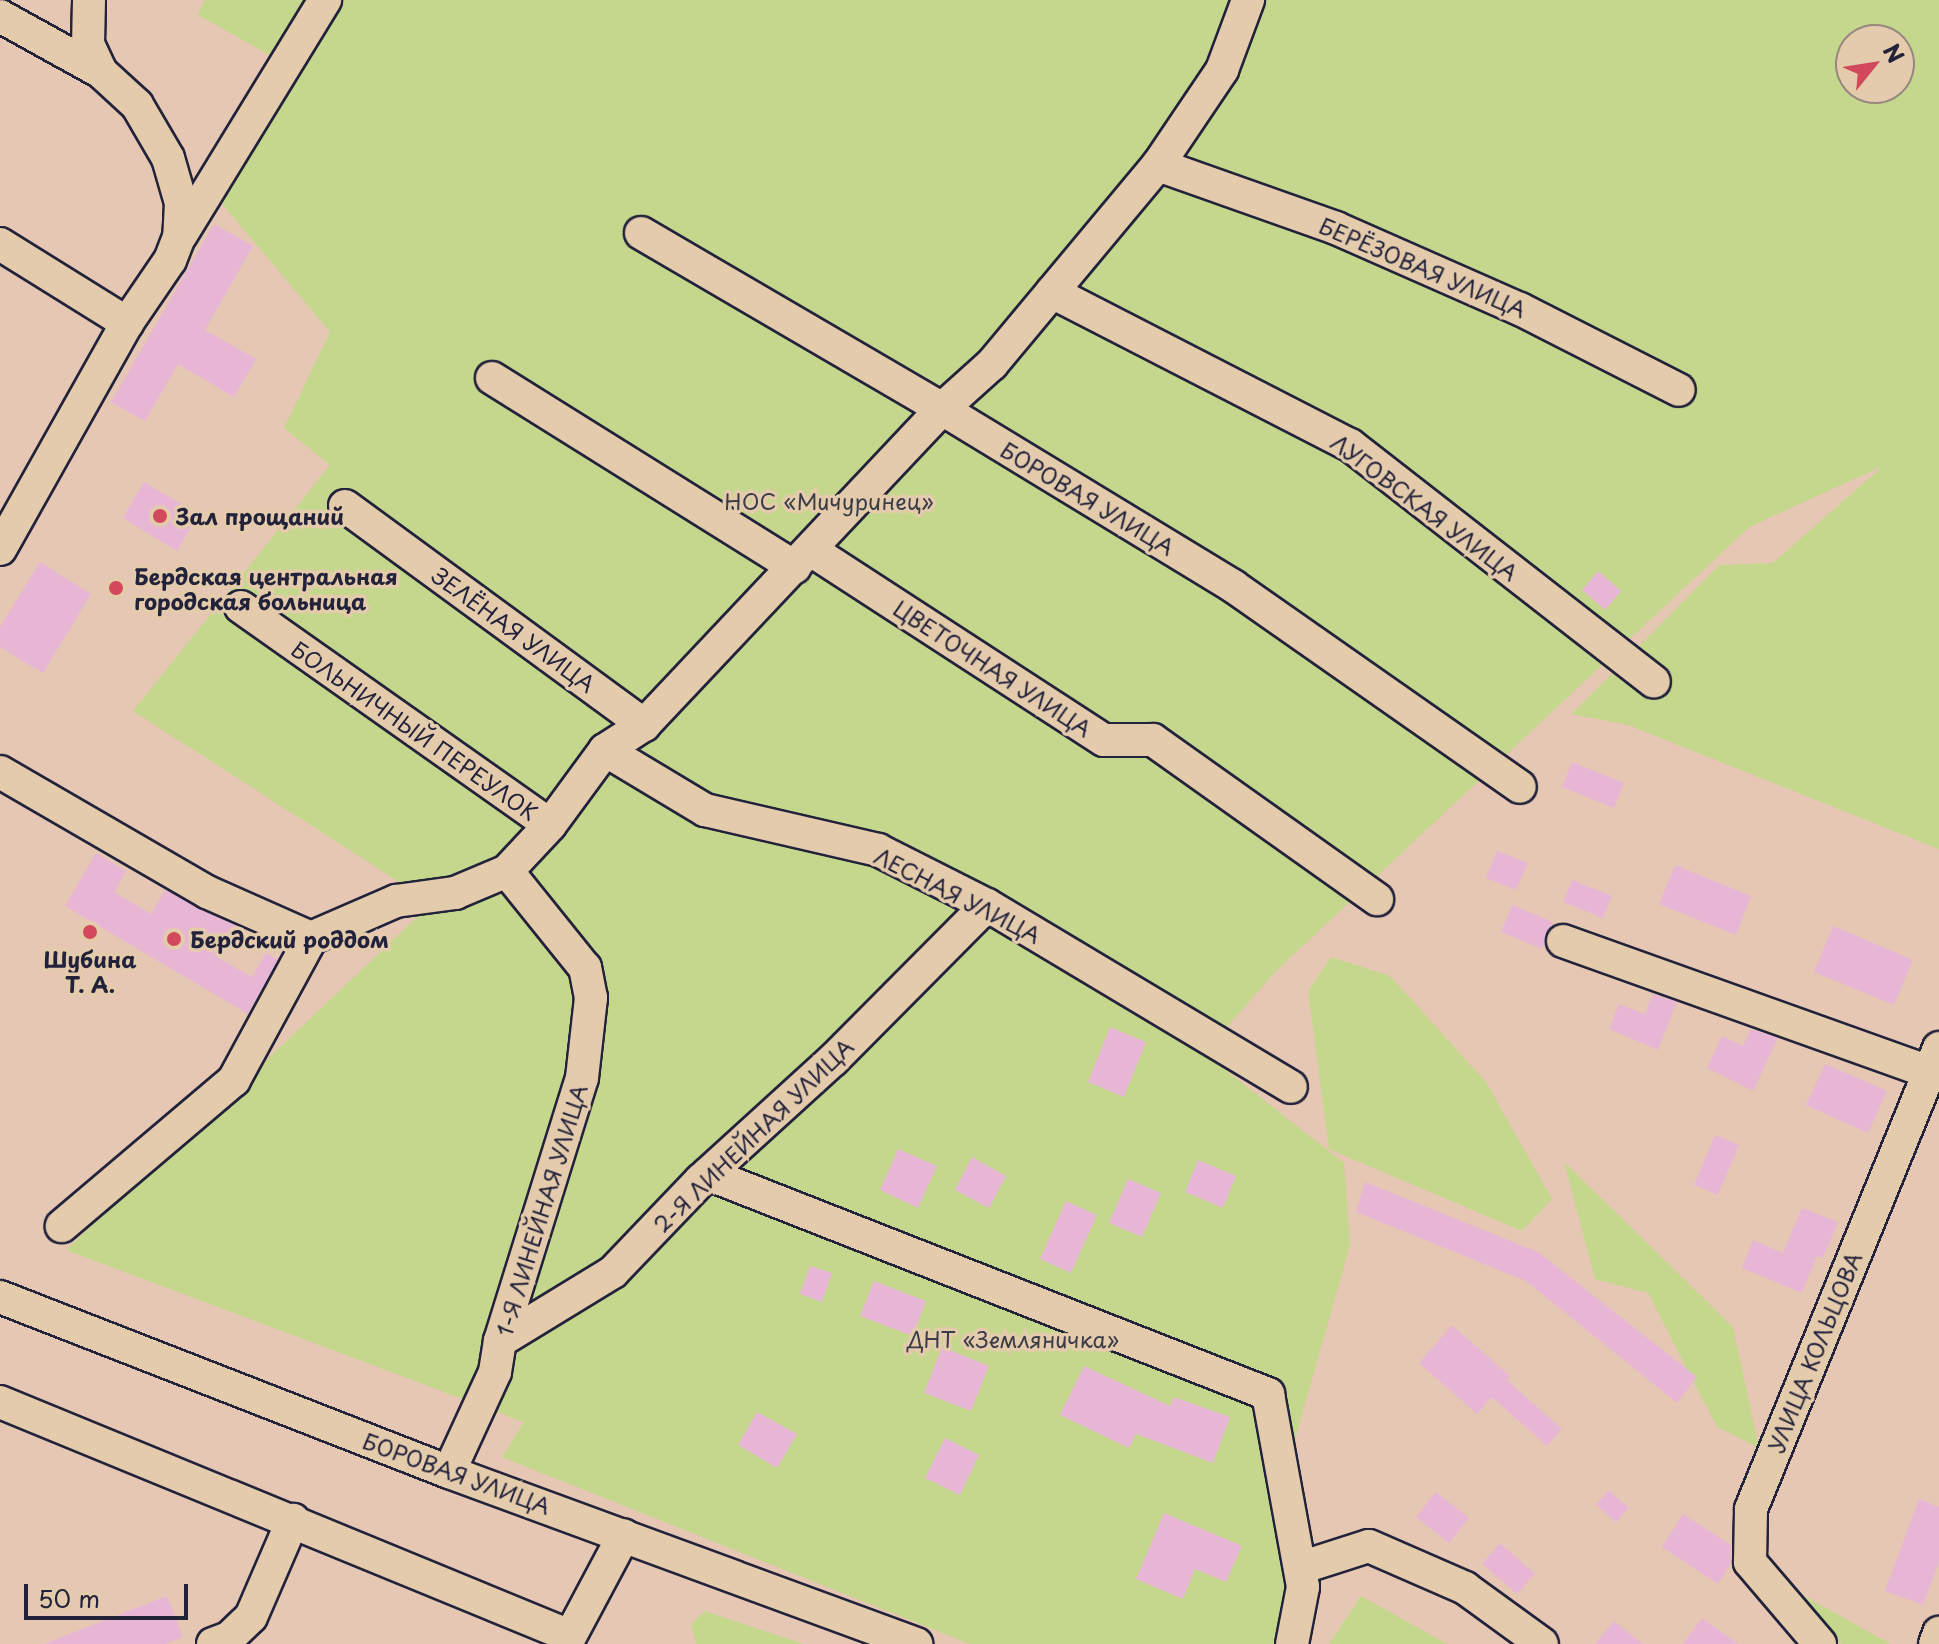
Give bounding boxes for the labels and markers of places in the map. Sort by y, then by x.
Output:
place label: Зал прощаний [176,503,344,529]
marker: Зал прощаний [151,507,169,525]
place label: Бердская центральная городская больница [134,562,398,614]
marker: Бердская центральная городская больница [105,577,127,599]
marker: Шубина Т. А. [81,923,99,941]
place label: Бердский роддом [190,926,390,952]
marker: Бердский роддом [165,930,183,948]
place label: Шубина Т. А. [43,945,137,996]

